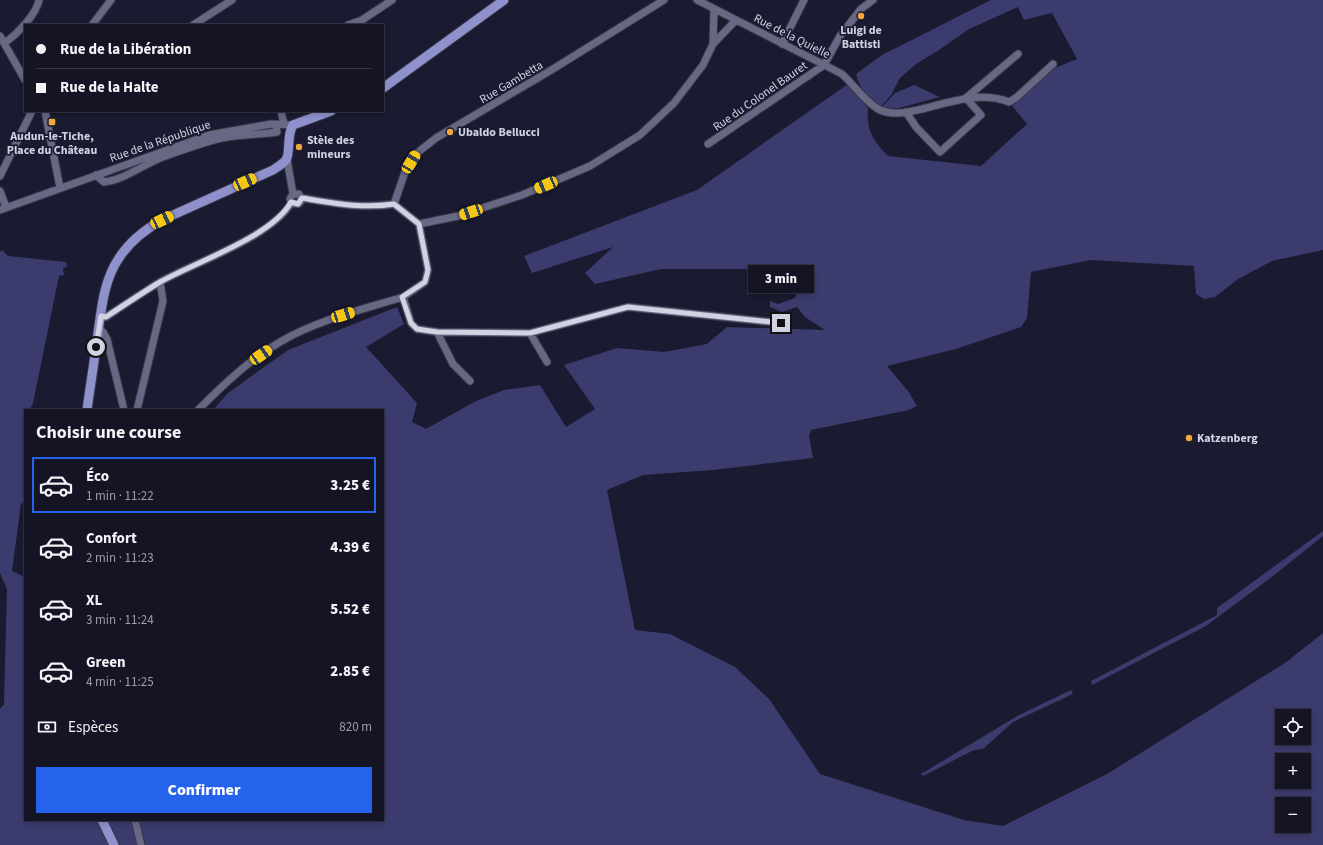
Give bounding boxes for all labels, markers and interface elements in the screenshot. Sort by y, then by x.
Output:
street label: Rue de la Quielle [751,10,833,63]
marker: Luigi de Battisti [856,11,866,21]
place label: Luigi de Battisti [840,22,882,53]
text: Rue de la Libération [60,39,191,60]
street label: Rue Gambetta [476,57,546,108]
street label: Rue du Colonel Bauret [710,57,811,135]
text: Rue de la Halte [60,77,159,98]
street label: Rue de la République [107,116,213,167]
marker: Audun-le-Tiche, Place du Château [47,117,57,127]
place label: Ubaldo Bellucci [458,124,540,141]
marker: Ubaldo Bellucci [445,127,455,137]
place label: Audun-le-Tiche, Place du Château [7,128,97,159]
place label: Stèle des mineurs [307,132,354,163]
marker: Stèle des mineurs [294,142,304,152]
car [400,149,422,175]
car [232,172,258,192]
car [533,175,559,195]
car [458,203,484,221]
car [149,209,175,231]
callout: 3 min [748,265,814,293]
text: 3 min [765,270,797,288]
car [330,306,356,324]
route end [772,314,790,332]
route start [87,338,105,356]
car [248,343,274,367]
text: Choisir une course [36,420,181,445]
place label: Katzenberg [1197,430,1258,447]
marker: Katzenberg [1184,433,1194,443]
text: Éco [86,466,109,487]
icon: car [38,467,74,503]
text: 3.25 € [330,475,370,496]
text: 1 min · 11:22 [86,487,154,505]
text: Confort [86,528,137,549]
icon: car [38,529,74,565]
text: 4.39 € [330,537,370,558]
text: 2 min · 11:23 [86,549,154,567]
text: XL [86,590,102,611]
icon: car [38,591,74,627]
text: 5.52 € [330,599,370,620]
text: 3 min · 11:24 [86,611,154,629]
text: Green [86,652,126,673]
icon: car [38,653,74,689]
text: 2.85 € [330,661,370,682]
text: 4 min · 11:25 [86,673,154,691]
map controls [1275,709,1311,833]
button: locate [1275,709,1311,745]
icon: cash [36,716,58,738]
text: Espèces [68,717,118,738]
text: 820 m [339,718,372,736]
button: + [1275,753,1311,789]
button: Confirmer [36,767,372,813]
button: − [1275,797,1311,833]

